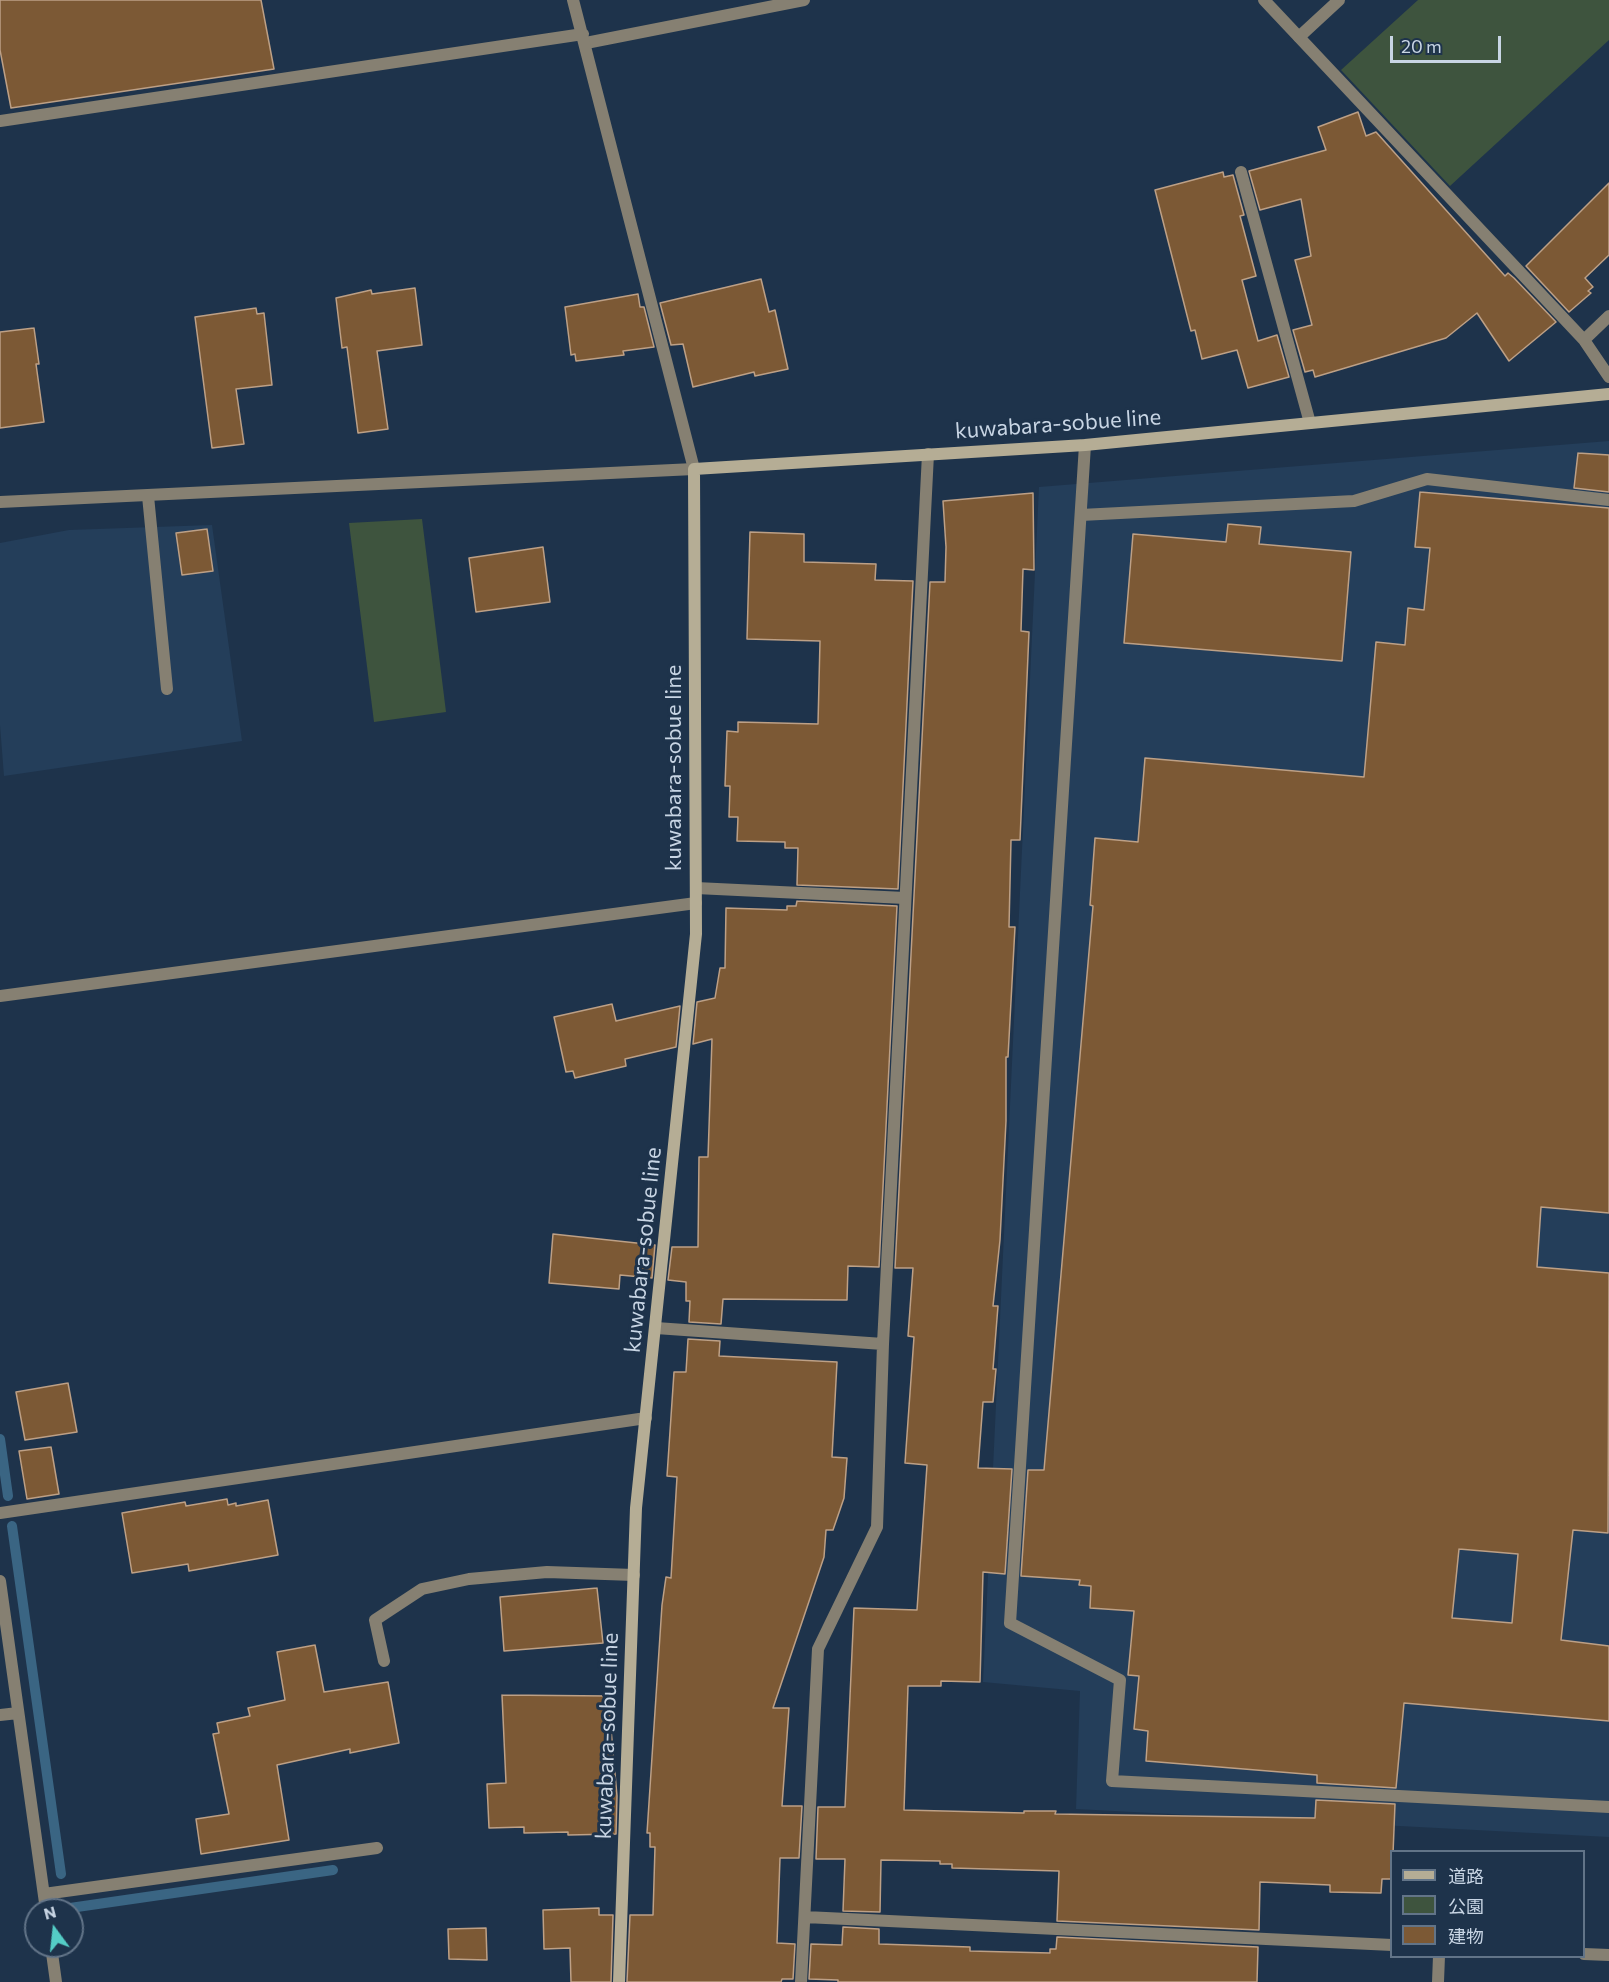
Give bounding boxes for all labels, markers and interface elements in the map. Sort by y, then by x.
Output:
scale bar [1393,24,1504,62]
text: 20 m [1401,35,1442,57]
street label: kuwabara-sobue line [954,404,1162,444]
street label: kuwabara-sobue line [661,665,687,871]
street label: kuwabara-sobue line [619,1146,667,1354]
street label: kuwabara-sobue line [590,1632,624,1840]
legend [1390,1850,1585,1958]
text: 道路 [1448,1865,1484,1887]
text: 公園 [1448,1895,1484,1917]
north arrow [24,1898,84,1958]
text: N [41,1901,58,1923]
text: 建物 [1448,1925,1484,1947]

